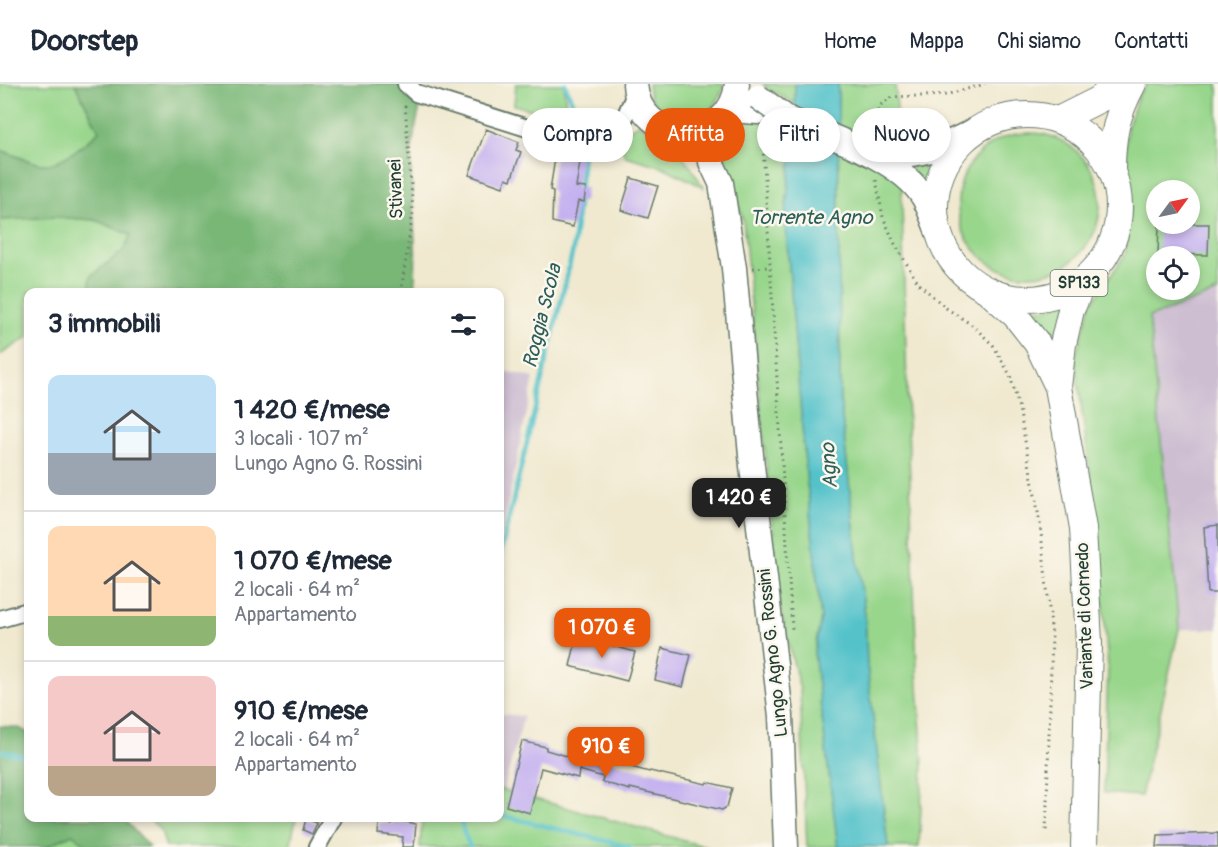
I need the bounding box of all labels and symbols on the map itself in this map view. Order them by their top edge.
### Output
street label: Stivanei [383,159,409,219]
north arrow [1146,180,1200,234]
water label: Torrente Agno [749,205,874,230]
water label: Roggia Scola [517,260,567,371]
road number: SP133 [1050,270,1108,296]
water label: Agno [815,441,843,490]
pin: 1 420 € [684,478,794,529]
street label: Variante di Cornedo [1071,542,1099,690]
street label: Lungo Agno G. Rossini [753,568,793,738]
pin: 1 070 € [547,608,657,659]
pin: 910 € [564,727,648,778]

